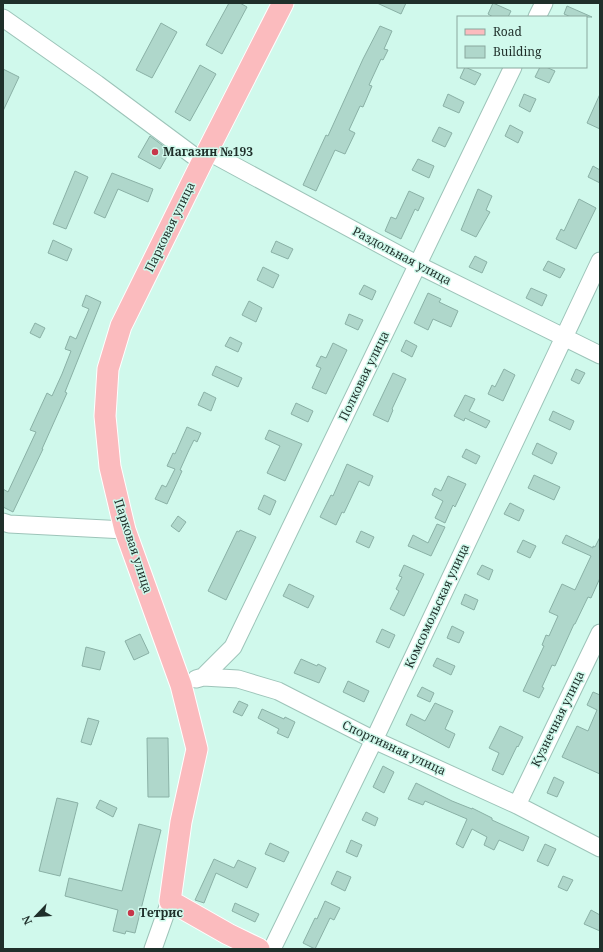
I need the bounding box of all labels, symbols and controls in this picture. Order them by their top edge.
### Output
legend [457,16,587,68]
text: Road [493,23,523,40]
text: Building [493,43,542,60]
place label: Магазин №193 [163,143,253,160]
marker: Магазин №193 [150,147,160,157]
street label: Парковая улица [140,179,199,275]
street label: Раздольная улица [350,222,455,289]
street label: Полковая улица [334,328,393,424]
street label: Парковая улица [110,496,157,595]
street label: Комсомольская улица [400,541,473,671]
street label: Кузнечная улица [527,668,588,770]
street label: Спортивная улица [339,716,449,779]
north arrow [16,896,56,936]
place label: Тетрис [139,904,183,921]
marker: Тетрис [126,908,136,918]
text: N [18,913,35,928]

